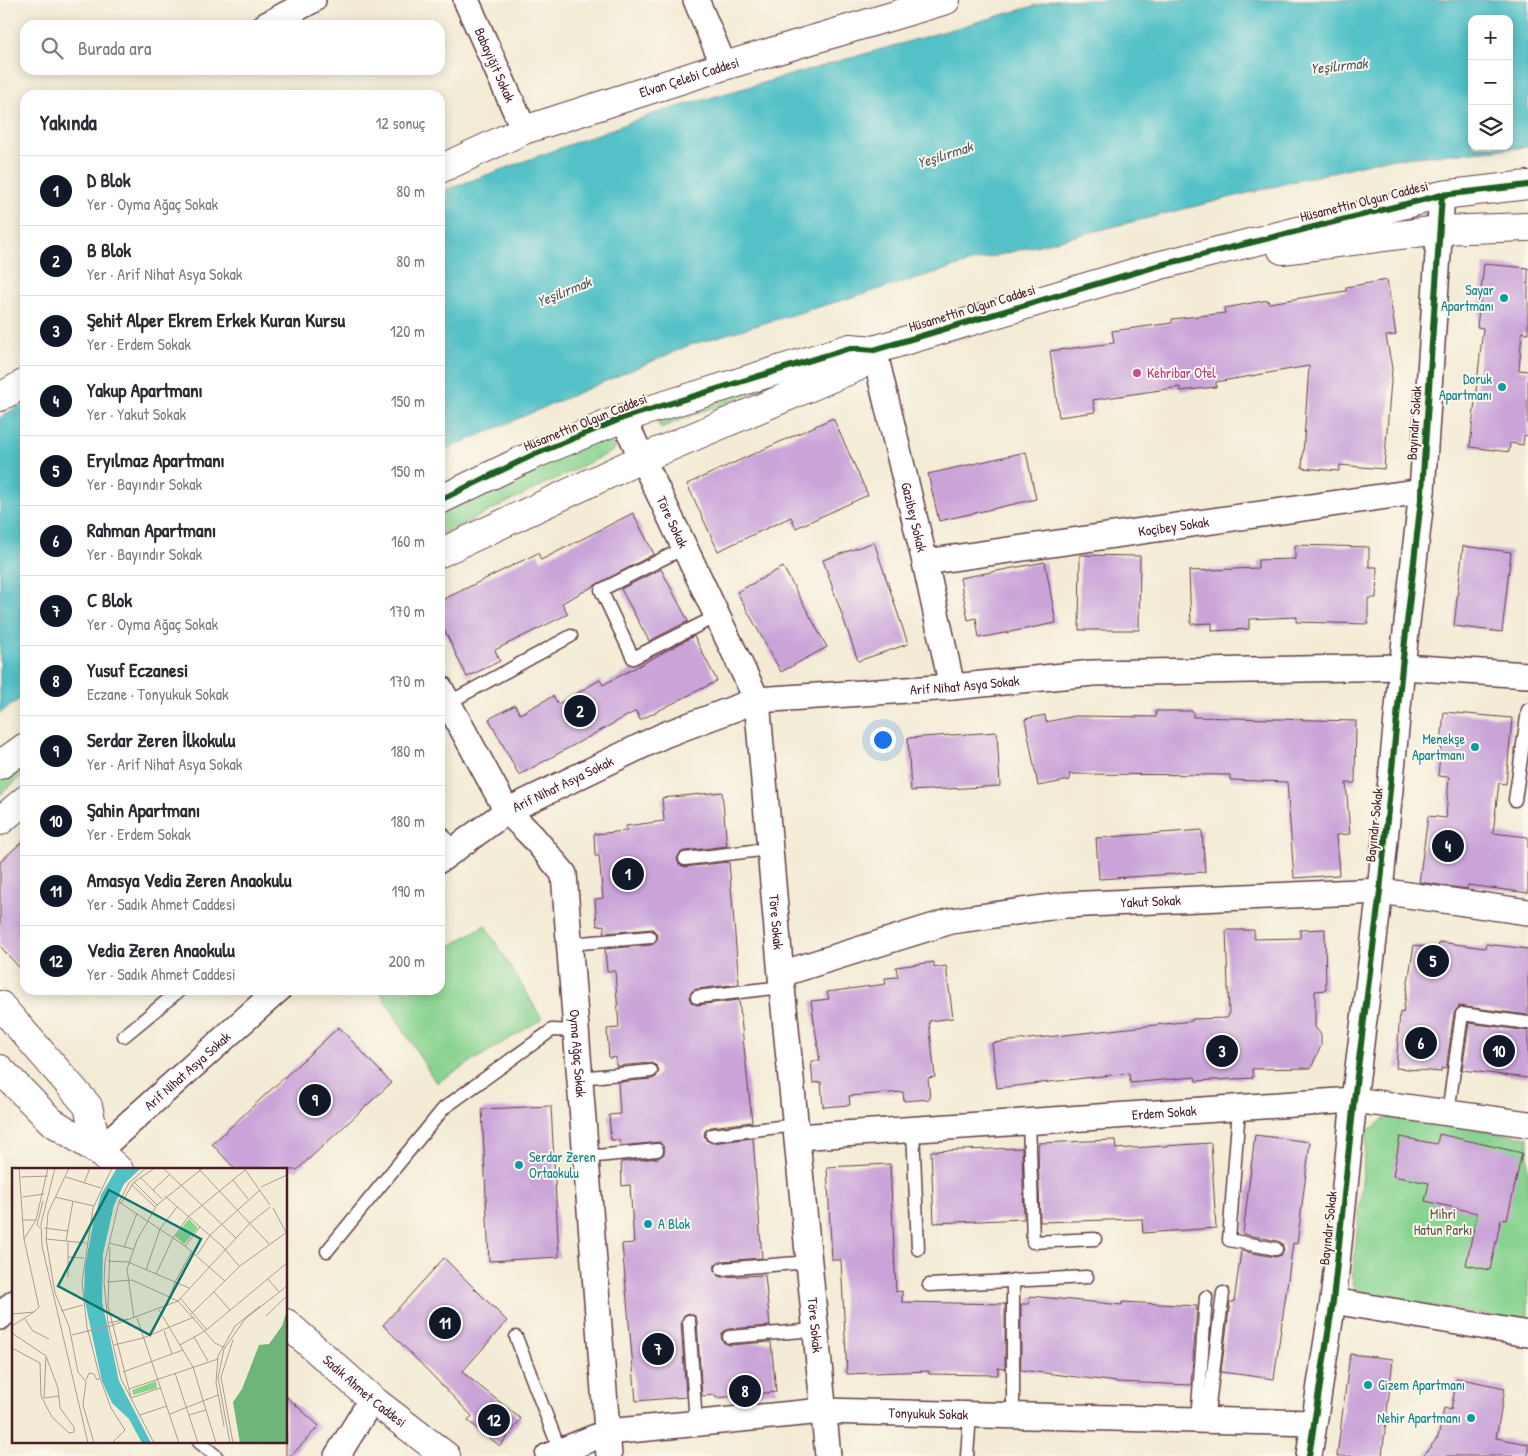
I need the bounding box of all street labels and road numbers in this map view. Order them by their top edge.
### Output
street label: Babayiğit Sokak [470,24,520,105]
street label: Elvan Çelebi Caddesi [637,52,741,102]
street label: Hüsamettin Olgun Caddesi [1298,175,1430,227]
street label: Hüsamettin Olgun Caddesi [906,279,1038,337]
street label: Bayındır Sokak [1401,385,1427,461]
street label: Hüsamettin Olgun Caddesi [520,388,650,456]
street label: Gazibey Sokak [897,480,932,554]
street label: Töre Sokak [652,492,693,551]
street label: Koçibey Sokak [1137,512,1210,540]
street label: Arif Nihat Asya Sokak [909,670,1020,699]
street label: Arif Nihat Asya Sokak [509,751,616,816]
street label: Bayındır Sokak [1360,787,1388,863]
street label: Yakut Sokak [1120,890,1181,912]
street label: Töre Sokak [765,893,789,951]
street label: Oyma Ağaç Sokak [565,1008,591,1098]
street label: Arif Nihat Asya Sokak [140,1027,235,1114]
street label: Erdem Sokak [1131,1100,1197,1124]
street label: Bayındır Sokak [1314,1190,1342,1266]
street label: Töre Sokak [803,1296,828,1354]
street label: Sadık Ahmet Caddesi [319,1350,411,1431]
street label: Tonyukuk Sokak [888,1403,969,1424]

